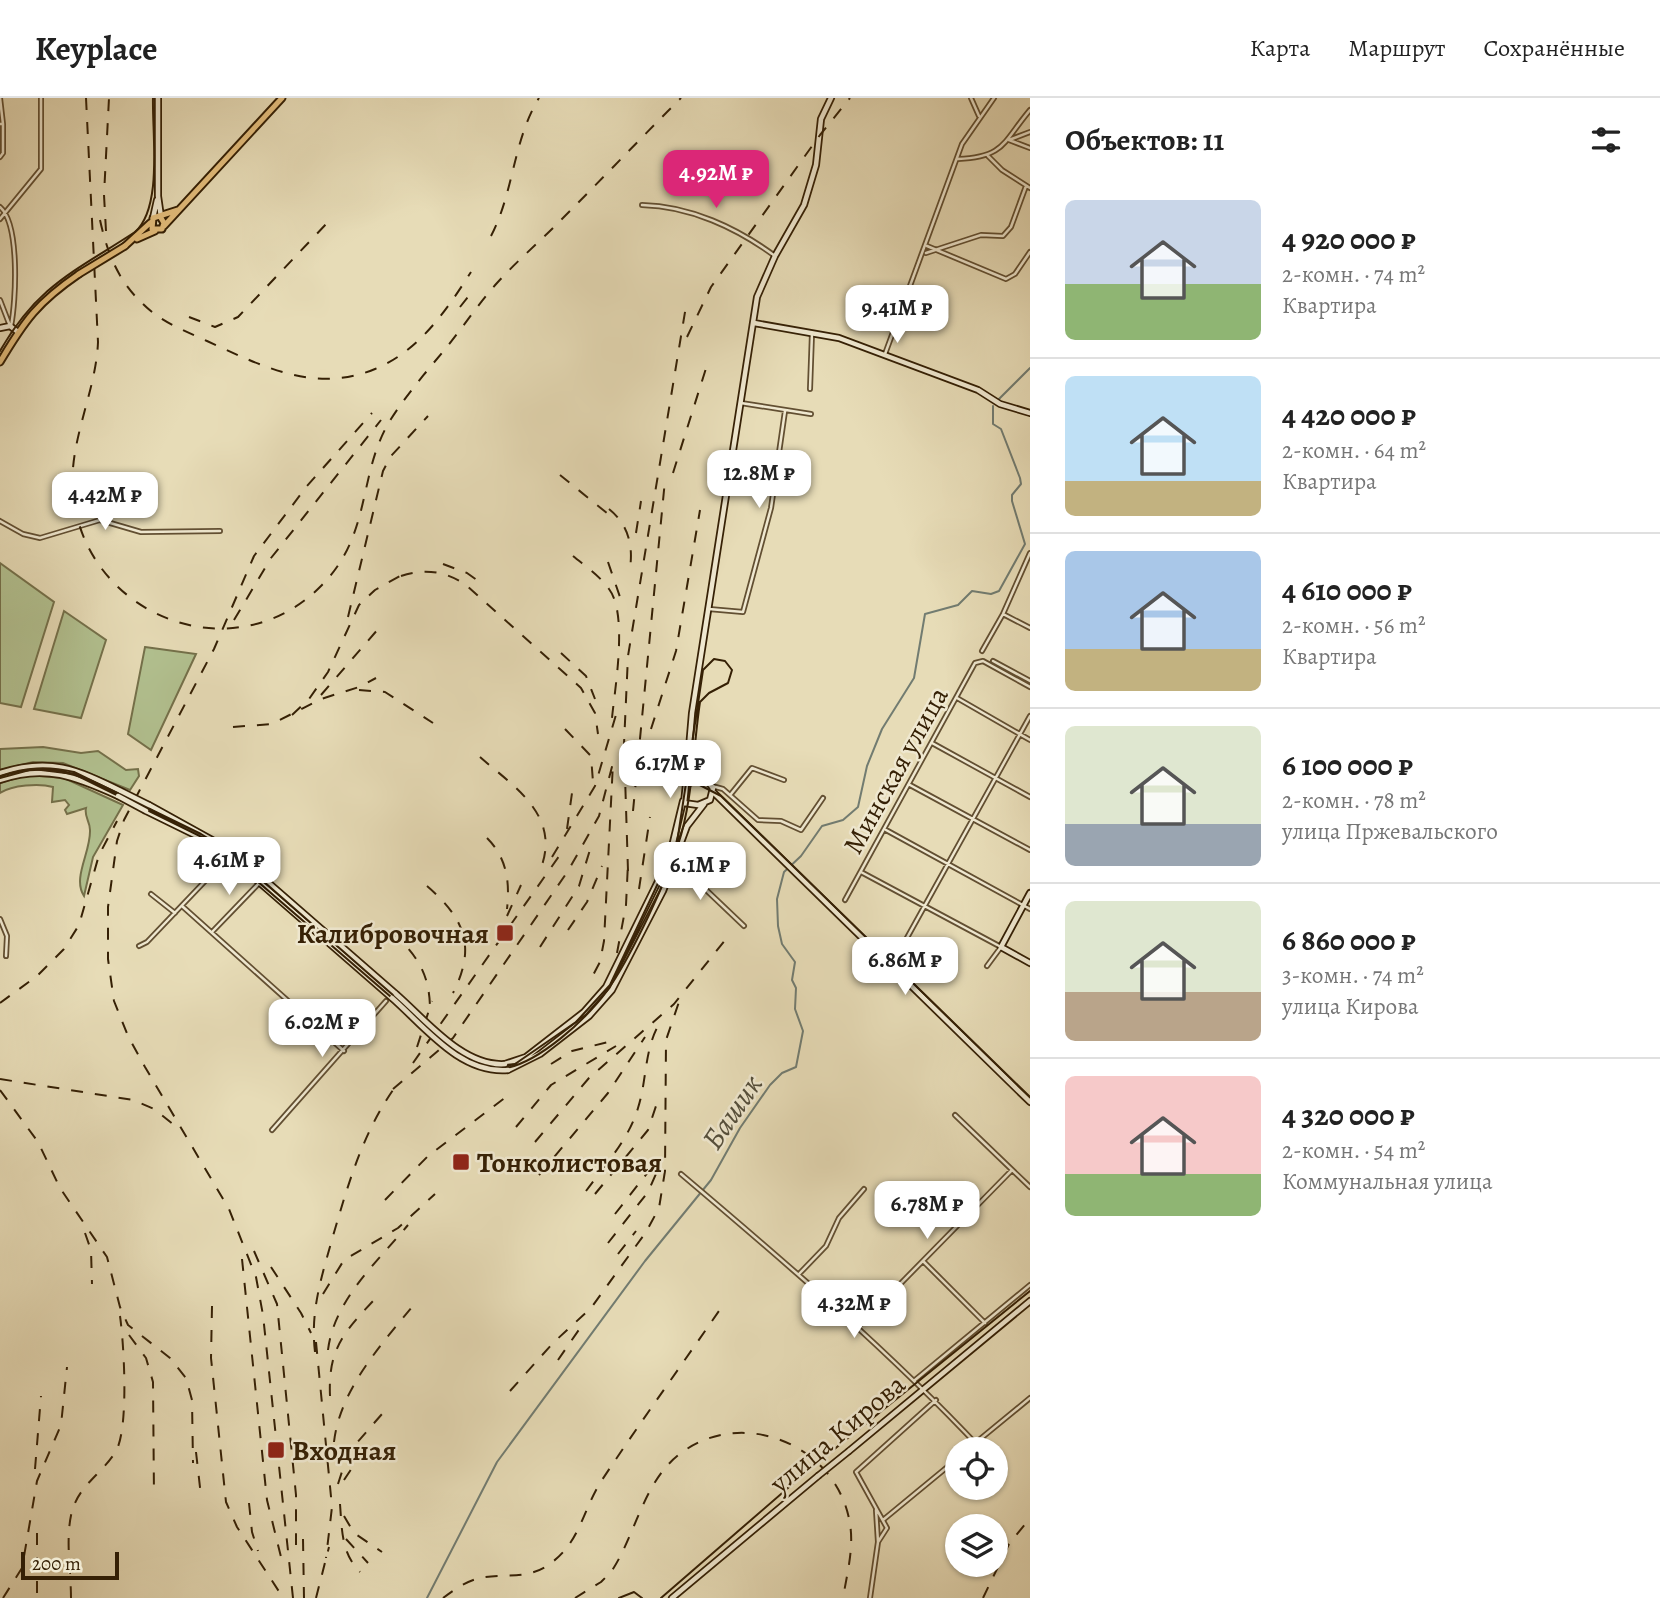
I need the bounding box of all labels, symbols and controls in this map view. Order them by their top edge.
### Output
text: Keyplace [35,26,157,71]
text: Карта [1250,32,1310,64]
text: Маршрут [1348,32,1446,64]
text: Сохранённые [1484,32,1625,64]
text: Объектов: 11 [1065,120,1224,160]
icon: filters [1587,121,1625,159]
pin: 4.92M ₽ [651,150,781,210]
text: 4.92M ₽ [679,157,753,188]
text: 4 920 000 ₽ [1282,219,1416,259]
icon: home [1121,228,1205,312]
text: 2-комн. · 74 m² [1282,259,1425,290]
pin: 9.41M ₽ [832,286,962,345]
text: Квартира [1282,290,1377,321]
text: 9.41M ₽ [861,292,933,323]
text: 4 420 000 ₽ [1282,395,1416,435]
icon: home [1121,404,1205,488]
text: 2-комн. · 64 m² [1282,435,1426,466]
pin: 12.8M ₽ [694,450,824,510]
text: 12.8M ₽ [723,457,795,488]
text: Квартира [1282,466,1377,497]
pin: 4.42M ₽ [40,472,170,532]
text: 4.42M ₽ [68,479,142,510]
text: 4 610 000 ₽ [1282,570,1412,610]
icon: home [1121,579,1205,663]
text: 2-комн. · 56 m² [1282,610,1426,641]
text: Квартира [1282,641,1377,672]
street label: Минская улица [834,680,958,861]
pin: 6.17M ₽ [605,740,735,800]
text: 6 100 000 ₽ [1282,745,1413,785]
text: 6.17M ₽ [635,747,705,778]
icon: home [1121,754,1205,838]
text: 2-комн. · 78 m² [1282,785,1426,816]
text: улица Пржевальского [1282,816,1498,847]
pin: 4.61M ₽ [164,838,294,897]
pin: 6.1M ₽ [643,842,757,902]
text: 4.61M ₽ [193,844,265,875]
text: 6.1M ₽ [670,849,730,880]
place label: Калибровочная [297,915,489,953]
text: 6 860 000 ₽ [1282,920,1416,960]
marker: Калибровочная [495,923,515,943]
icon: home [1121,929,1205,1013]
pin: 6.86M ₽ [840,937,970,997]
text: 6.86M ₽ [868,944,942,975]
text: 3-комн. · 74 m² [1282,960,1424,991]
text: улица Кирова [1282,991,1419,1022]
pin: 6.02M ₽ [257,1000,387,1059]
text: 6.02M ₽ [285,1006,359,1037]
water label: Башик [692,1067,772,1157]
text: 4 320 000 ₽ [1282,1095,1415,1135]
icon: home [1121,1104,1205,1188]
text: 2-комн. · 54 m² [1282,1135,1425,1166]
place label: Тонколистовая [477,1144,662,1182]
marker: Тонколистовая [451,1152,471,1172]
text: Коммунальная улица [1282,1166,1493,1197]
pin: 6.78M ₽ [862,1182,992,1241]
text: 6.78M ₽ [891,1188,963,1219]
pin: 4.32M ₽ [789,1280,919,1340]
text: 4.32M ₽ [817,1287,891,1318]
street label: улица Кирова [761,1366,914,1502]
place label: Входная [292,1432,396,1470]
map controls [945,1437,1008,1577]
button: locate [945,1437,1008,1500]
marker: Входная [266,1440,286,1460]
button: layers [945,1514,1008,1577]
scale bar [21,1549,119,1581]
text: 200 m [32,1551,81,1577]

